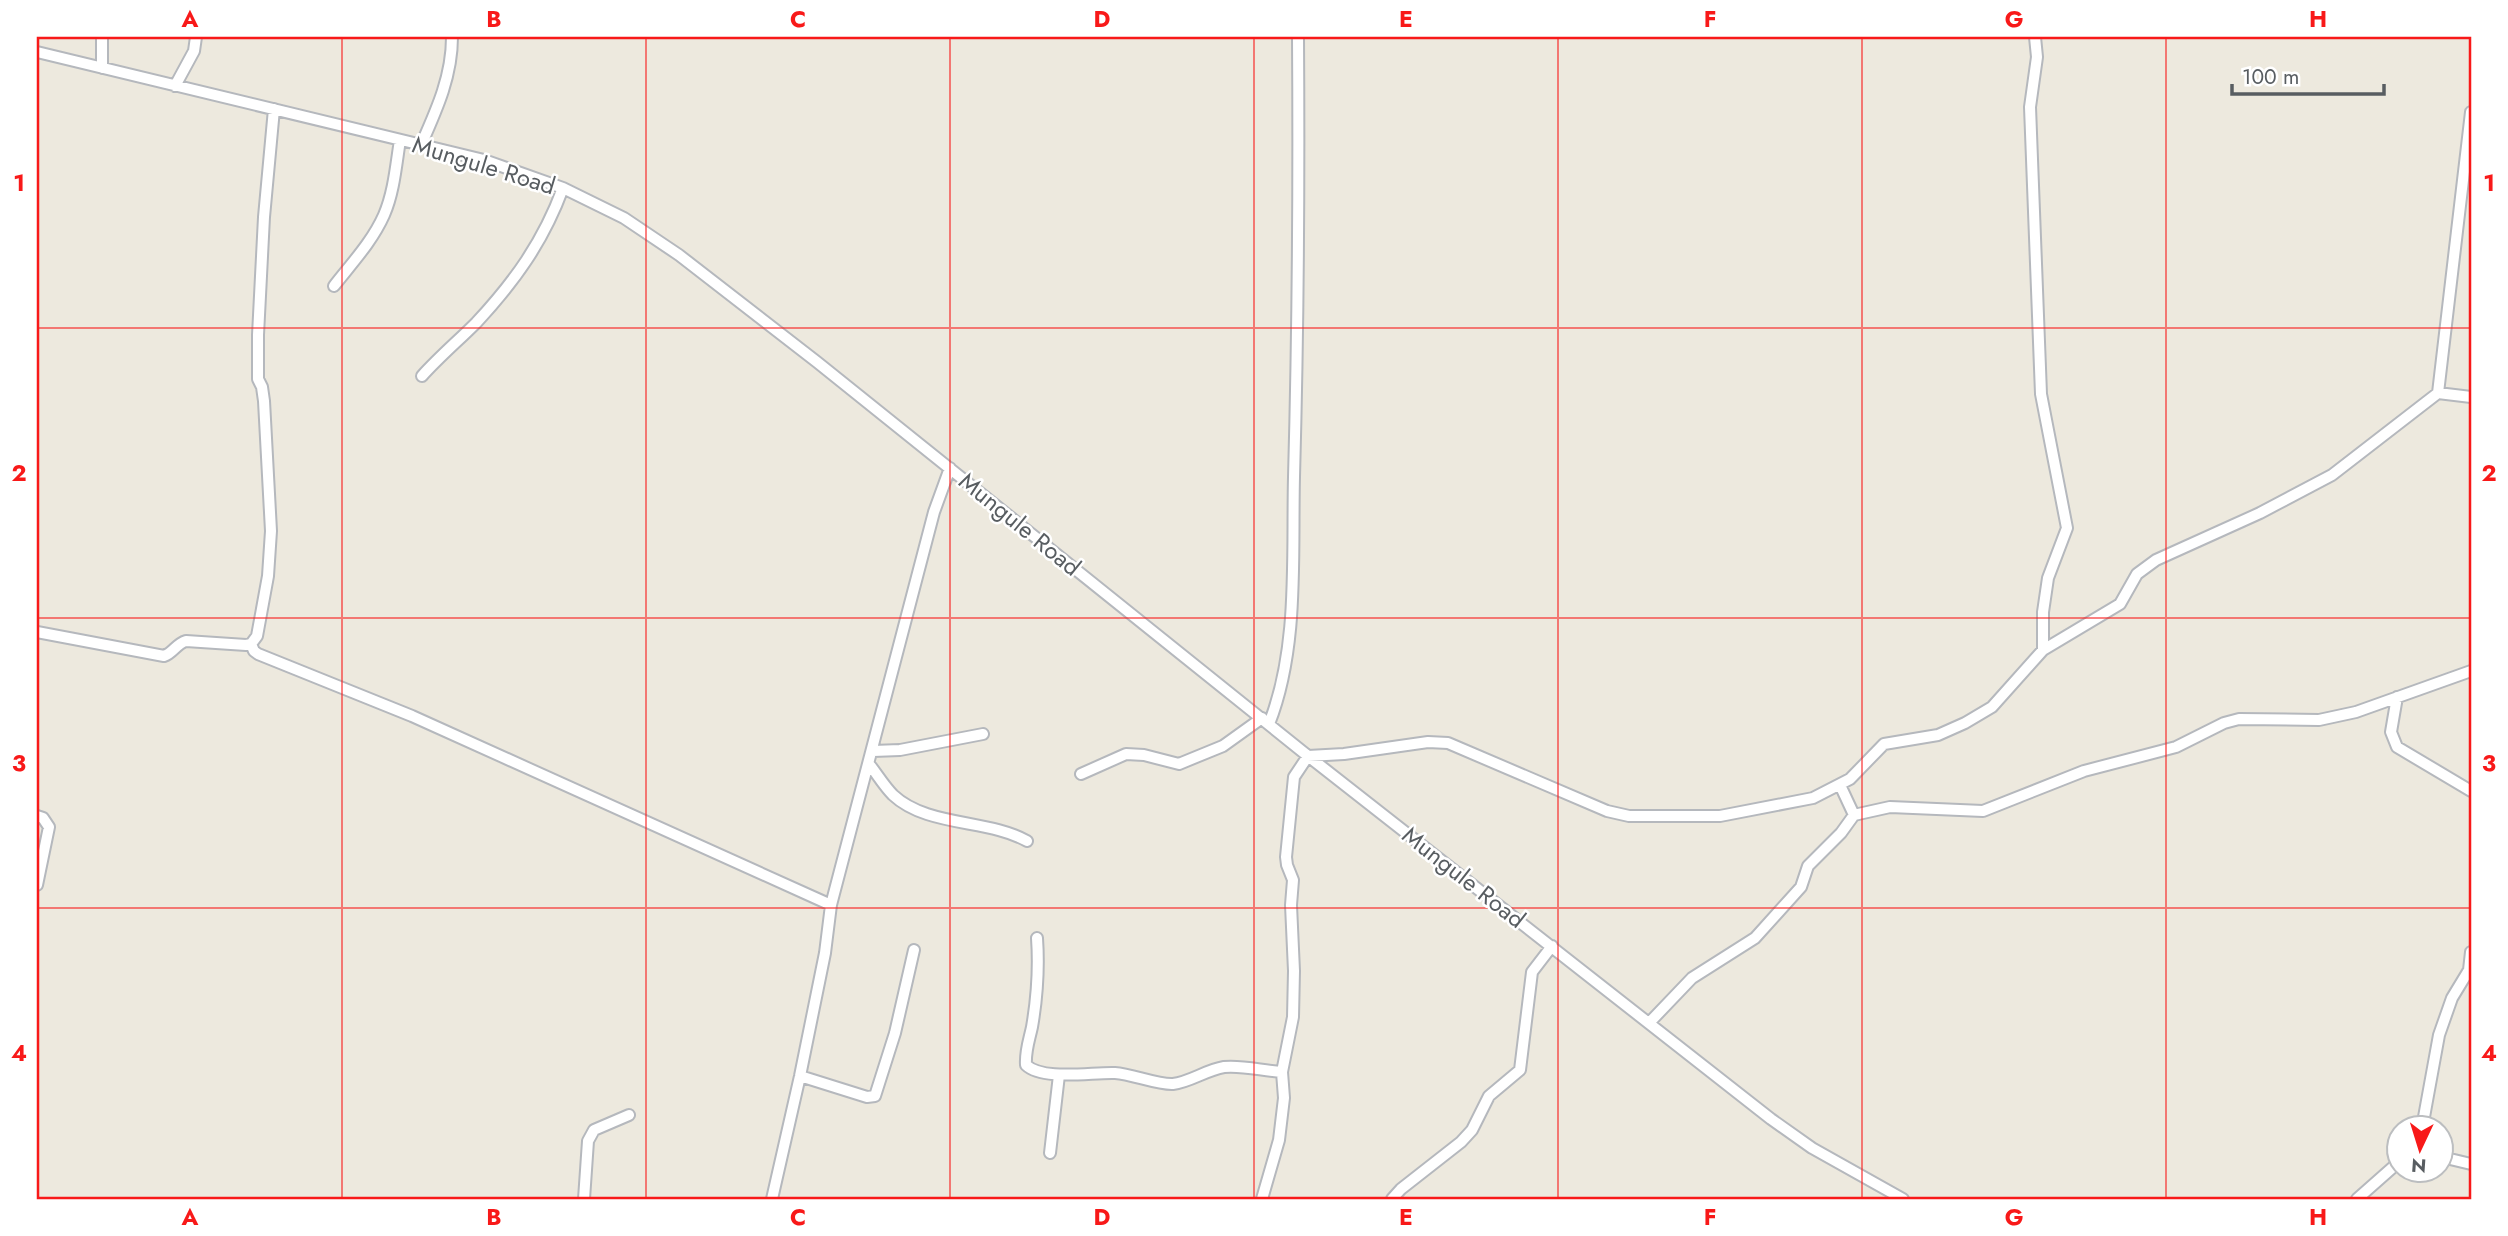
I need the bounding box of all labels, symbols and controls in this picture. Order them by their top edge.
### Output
text: A [181,2,199,36]
text: B [486,2,502,36]
text: C [790,2,806,36]
text: D [1094,2,1111,36]
text: E [1399,2,1413,36]
text: F [1704,2,1716,36]
text: G [2005,2,2023,36]
text: H [2309,2,2327,36]
scale bar [2232,52,2384,96]
text: 100 m [2242,62,2299,92]
street label: Mungule Road [408,127,560,203]
text: 1 [13,166,25,200]
text: 1 [2483,166,2495,200]
text: 2 [11,456,27,490]
text: 2 [2481,456,2497,490]
street label: Mungule Road [952,464,1088,584]
text: 3 [12,746,26,780]
text: 3 [2482,746,2496,780]
street label: Mungule Road [1395,818,1533,936]
text: 4 [11,1036,27,1070]
text: 4 [2481,1036,2497,1070]
north arrow [2386,1114,2456,1184]
text: N [2410,1151,2427,1179]
text: A [181,1200,199,1234]
text: B [486,1200,502,1234]
text: C [790,1200,806,1234]
text: D [1094,1200,1111,1234]
text: E [1399,1200,1413,1234]
text: F [1704,1200,1716,1234]
text: G [2005,1200,2023,1234]
text: H [2309,1200,2327,1234]

